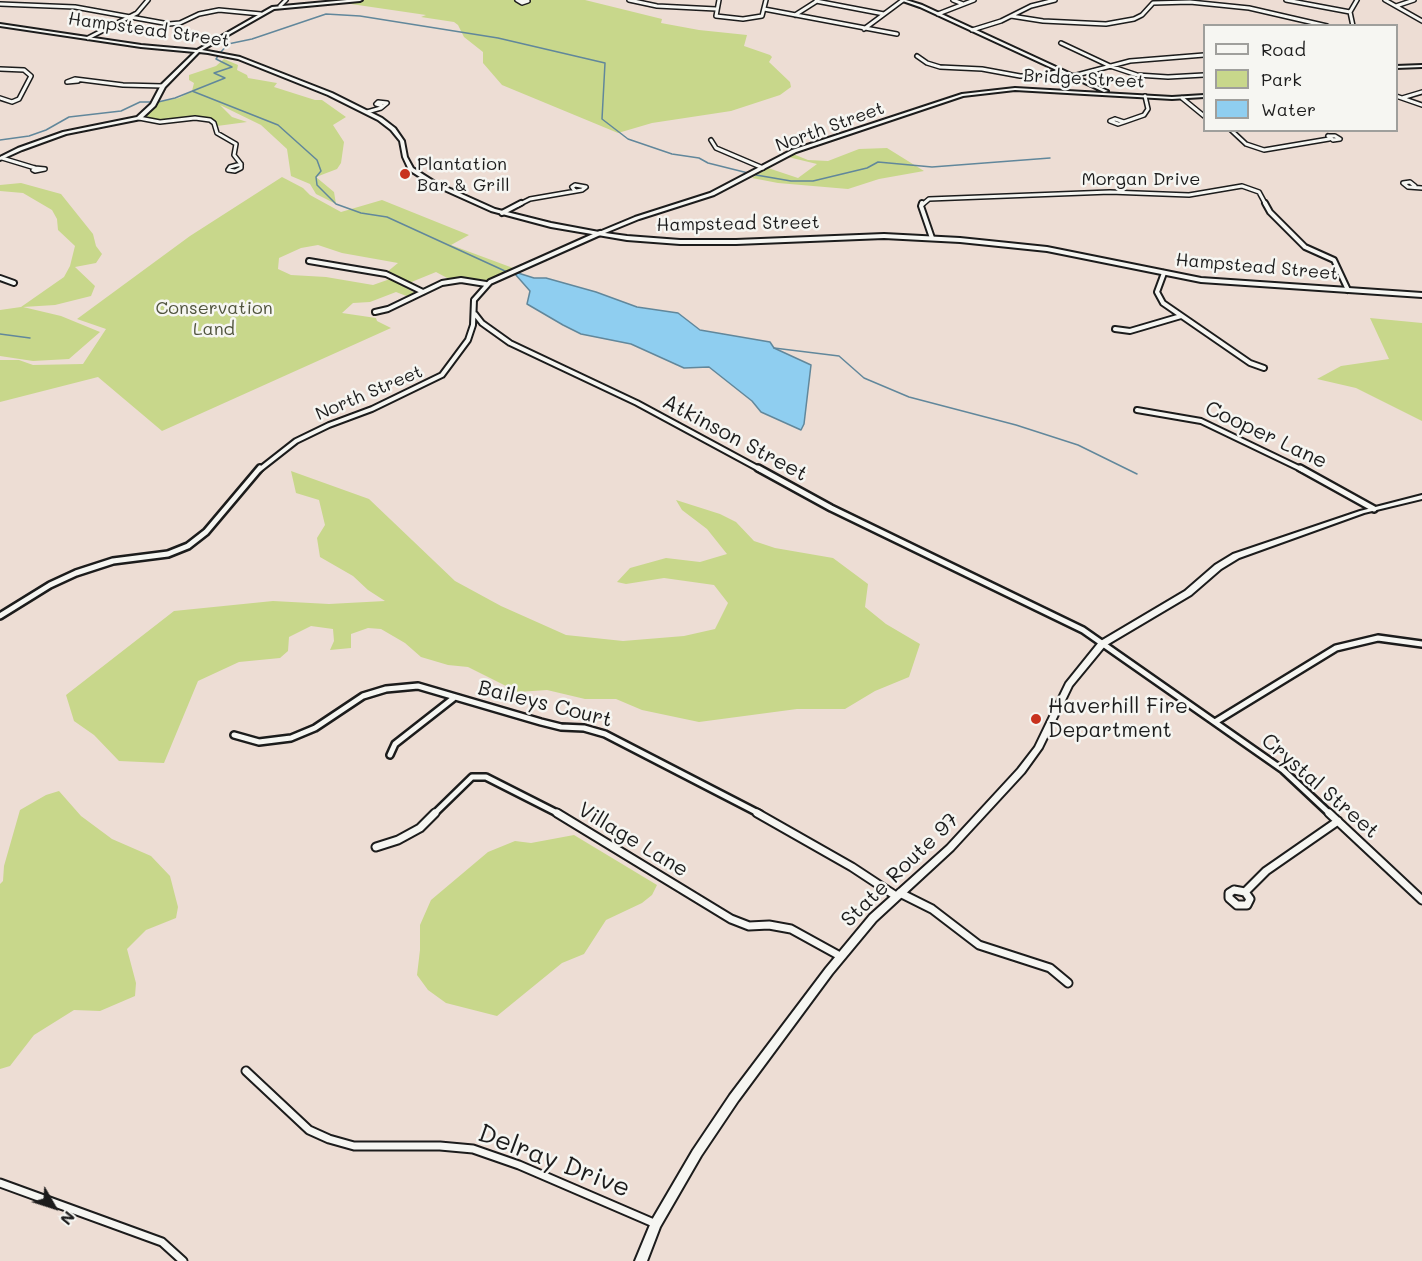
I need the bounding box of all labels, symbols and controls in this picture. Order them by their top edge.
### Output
street label: Hampstead Street [67,8,231,52]
legend [1203,24,1398,132]
text: Road [1261,37,1306,61]
street label: Bridge Street [1023,65,1145,93]
text: Park [1261,67,1302,91]
street label: North Street [773,97,887,157]
text: Water [1261,97,1316,121]
place label: Plantation Bar & Grill [417,153,510,195]
marker: Plantation Bar & Grill [398,167,412,181]
street label: Morgan Drive [1081,168,1201,190]
street label: Hampstead Street [656,212,820,236]
street label: Hampstead Street [1175,249,1339,285]
park label: Conservation Land [155,297,273,340]
street label: North Street [312,361,426,425]
street label: Atkinson Street [658,389,812,487]
street label: Cooper Lane [1201,396,1331,474]
street label: Baileys Court [475,675,615,733]
place label: Haverhill Fire Department [1048,694,1188,744]
marker: Haverhill Fire Department [1029,712,1043,726]
street label: Crystal Street [1256,728,1384,844]
street label: Village Lane [573,797,693,883]
street label: State Route 97 [836,808,964,932]
street label: Delray Drive [474,1118,634,1204]
north arrow [24,1177,84,1237]
text: N [56,1207,80,1230]

